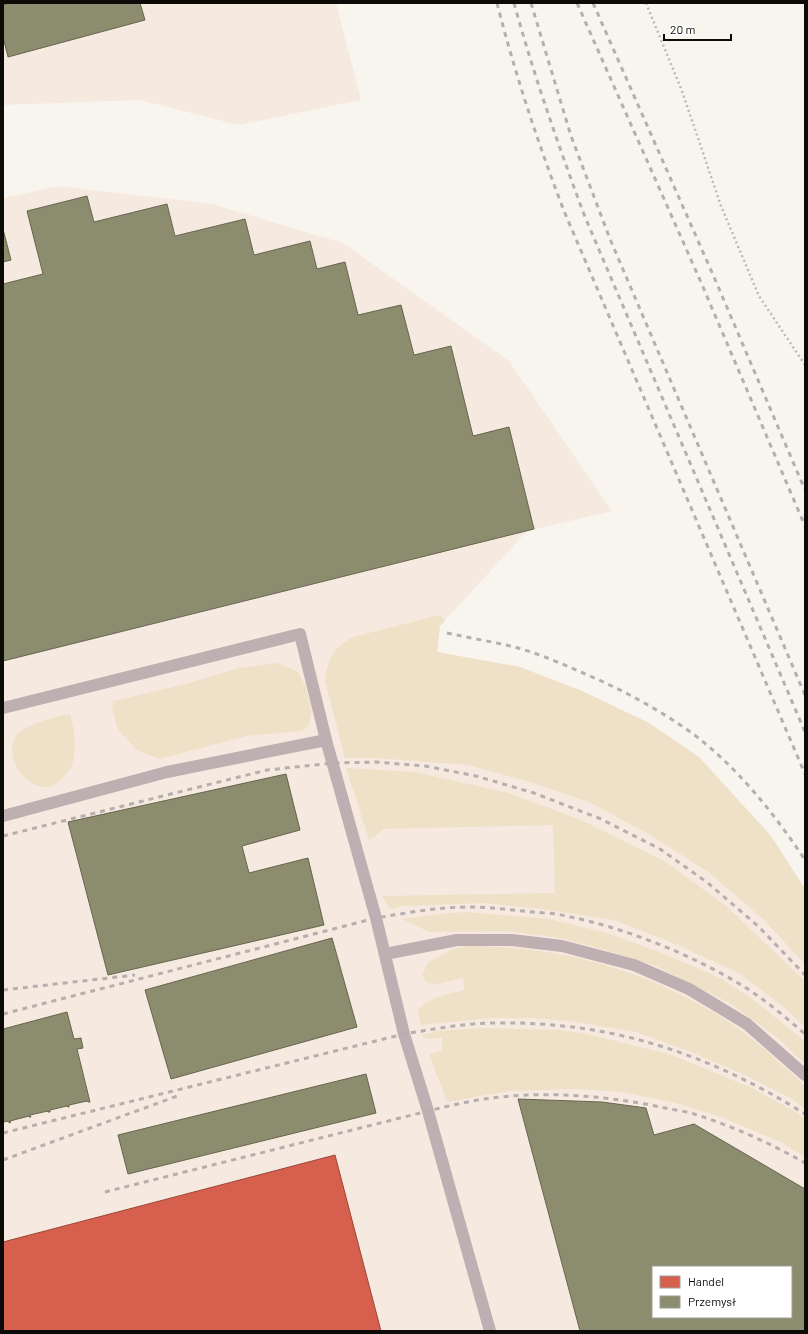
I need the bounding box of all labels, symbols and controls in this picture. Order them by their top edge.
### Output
scale bar [664,16,731,42]
text: 20 m [670,22,696,36]
legend [652,1266,792,1318]
text: Handel [688,1274,724,1288]
text: Przemysł [688,1294,736,1308]

